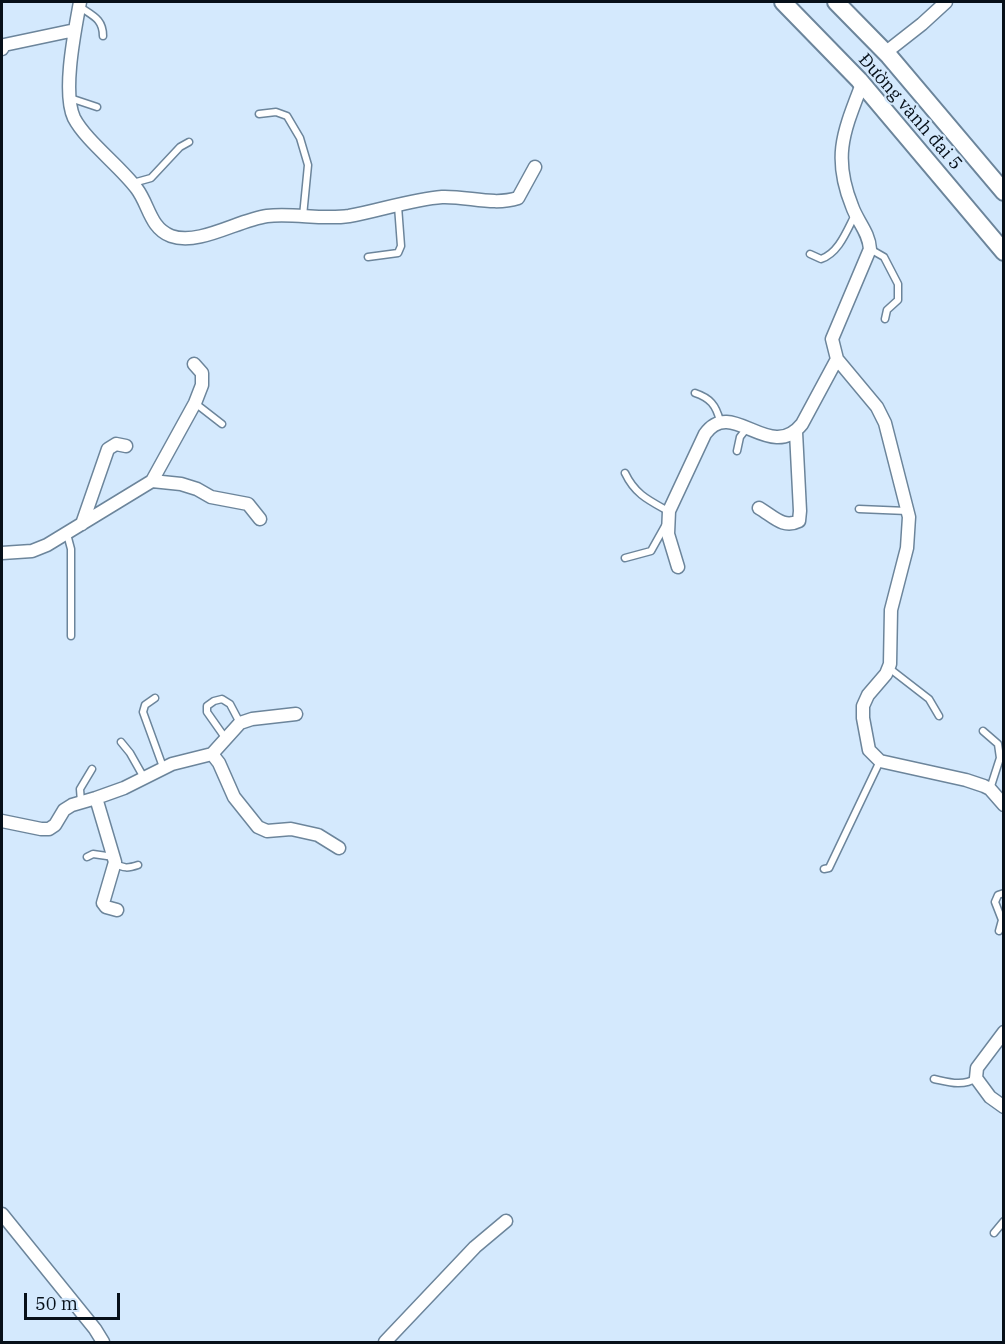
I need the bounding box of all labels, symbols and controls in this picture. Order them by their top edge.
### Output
street label: Đường vành đai 5 [854,49,966,175]
scale bar [27,1281,123,1319]
text: 50 m [35,1292,78,1315]

